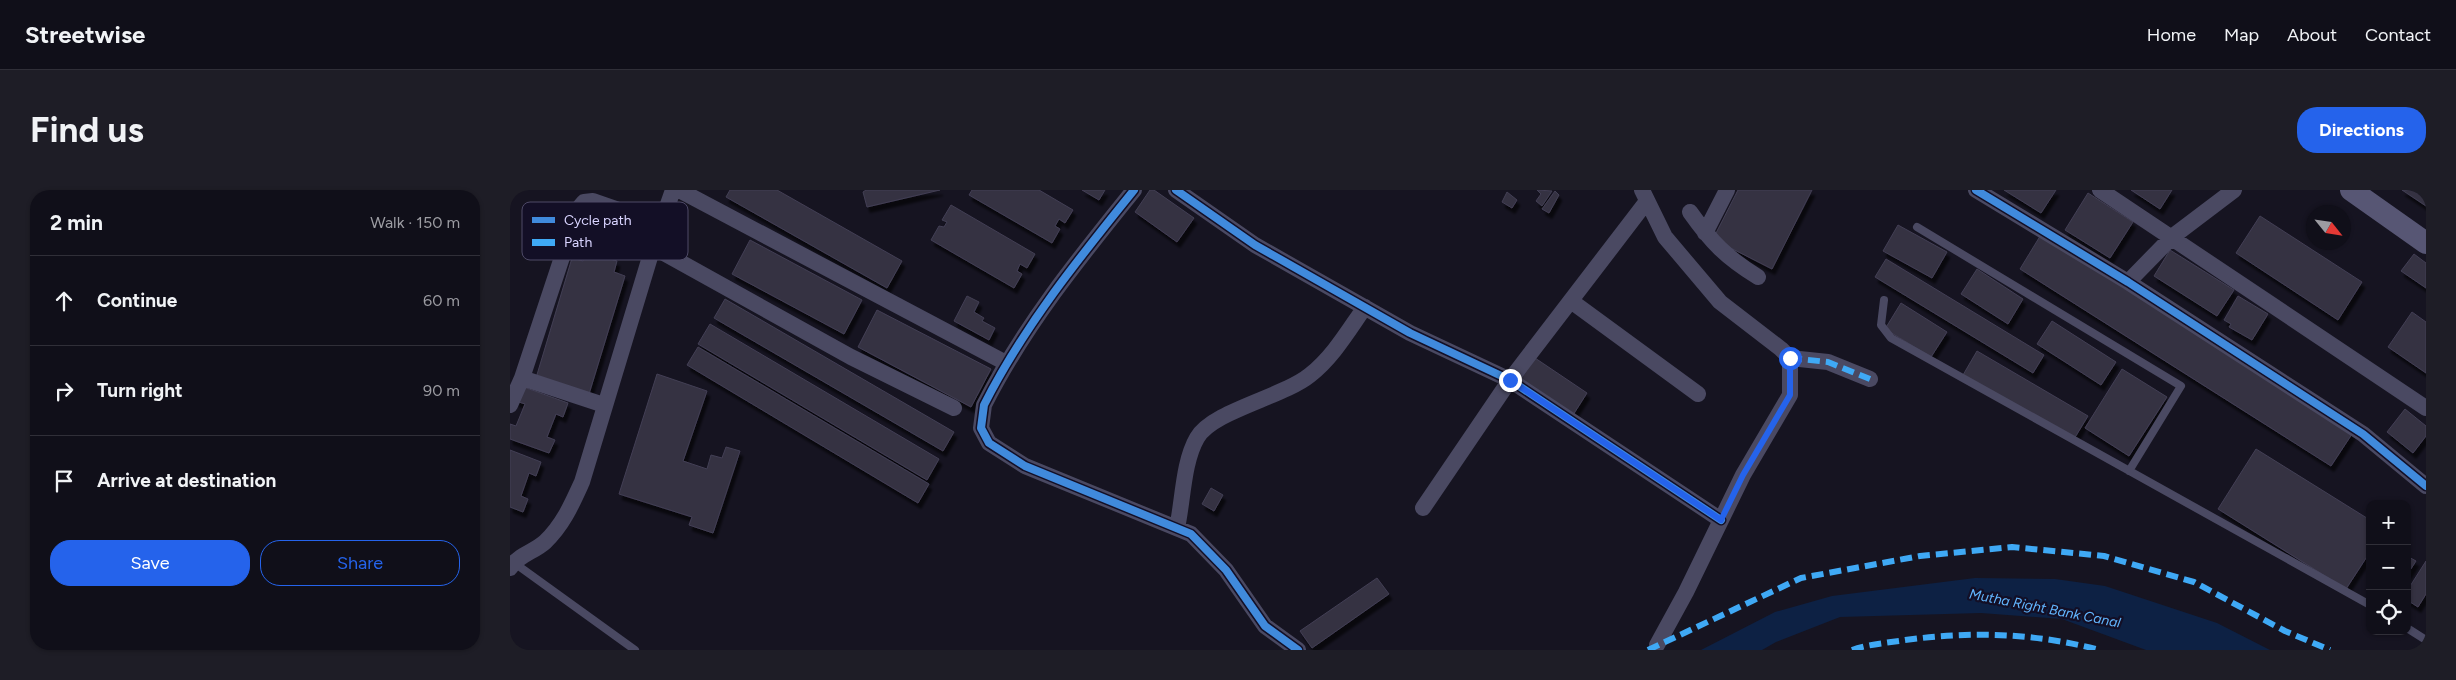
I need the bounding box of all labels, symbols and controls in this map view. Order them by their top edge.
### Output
text: Streetwise [25,20,145,49]
text: Home [2147,24,2196,46]
text: Map [2224,24,2259,46]
text: About [2287,24,2337,46]
text: Contact [2365,24,2431,46]
button: Directions [2297,107,2426,153]
text: Find us [30,109,144,151]
legend [522,202,688,260]
north arrow [2306,205,2351,250]
text: 2 min [50,210,103,235]
text: Cycle path [564,212,632,229]
text: Walk · 150 m [370,213,460,232]
text: Path [564,234,592,251]
icon: ahead [50,287,78,315]
text: Continue [97,289,177,312]
text: 60 m [423,291,460,310]
route start [1779,347,1802,370]
route end [1499,369,1522,392]
icon: right [50,377,78,405]
text: Turn right [97,379,183,402]
text: 90 m [423,381,460,400]
icon: arrive [50,467,78,495]
text: Arrive at destination [97,469,276,492]
map controls [2366,500,2411,635]
button: + [2366,500,2411,545]
button: Save [50,540,250,586]
button: Share [260,540,460,586]
button: − [2366,545,2411,590]
water label: Mutha Right Bank Canal [1968,585,2123,632]
button: locate [2366,590,2411,635]

